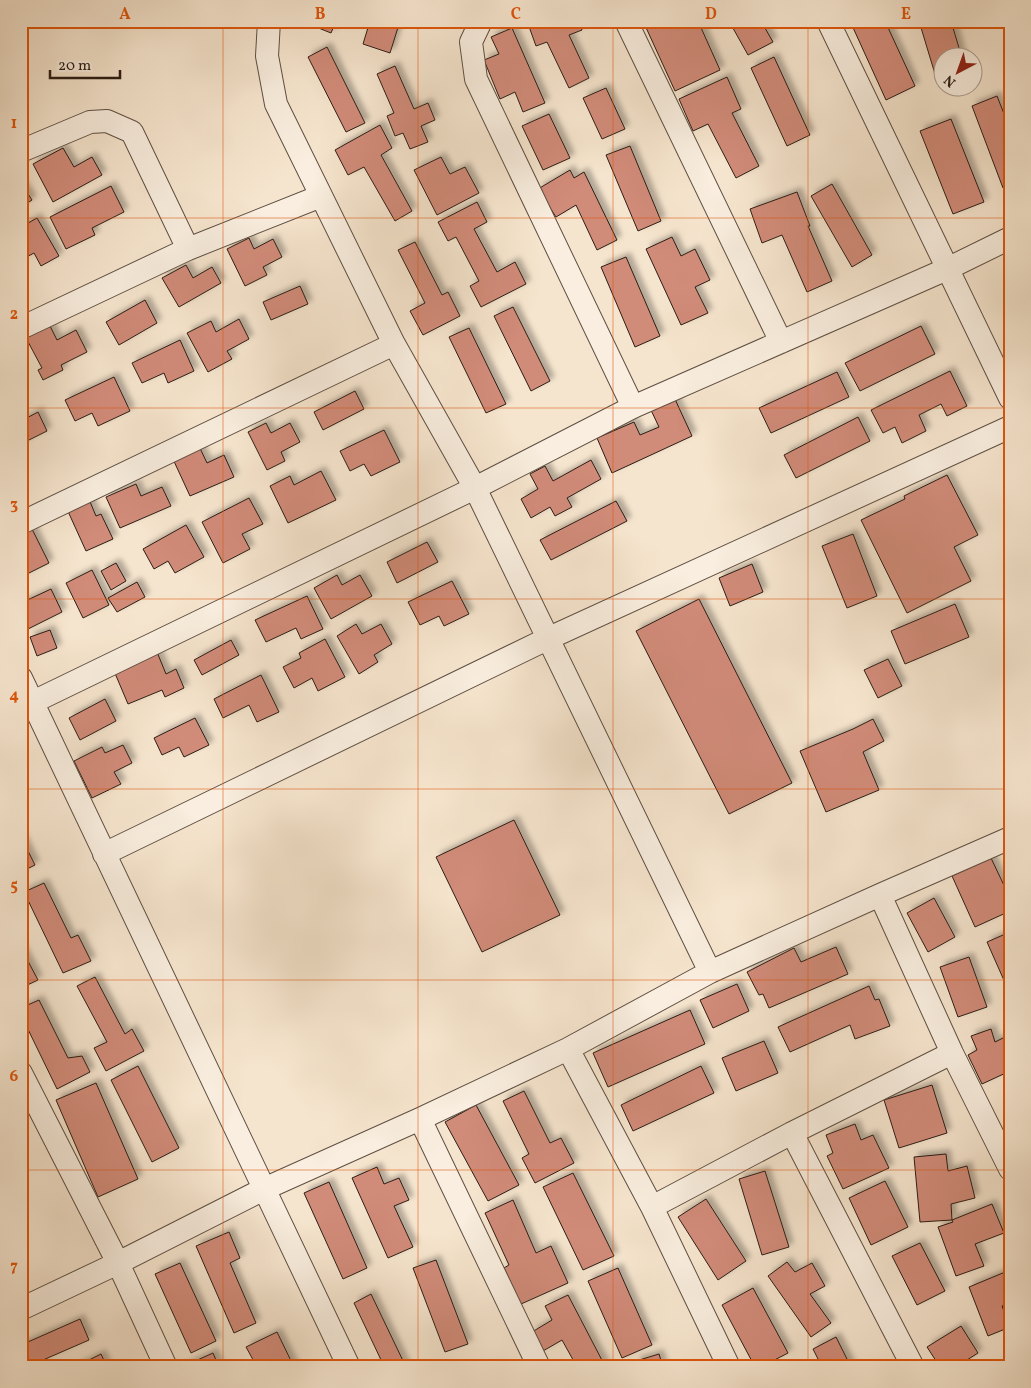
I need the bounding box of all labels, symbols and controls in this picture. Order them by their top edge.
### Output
text: A [119,4,131,26]
text: B [315,4,326,26]
text: C [511,4,521,26]
text: D [705,4,717,26]
text: E [901,4,911,26]
scale bar [50,48,120,80]
north arrow [934,48,984,98]
text: 20 m [58,56,91,77]
text: N [940,70,961,91]
text: 1 [11,113,17,135]
text: 2 [10,304,18,326]
text: 3 [10,494,18,516]
text: 4 [9,685,19,707]
text: 5 [10,875,18,897]
text: 6 [10,1066,19,1088]
text: 7 [10,1256,18,1278]

